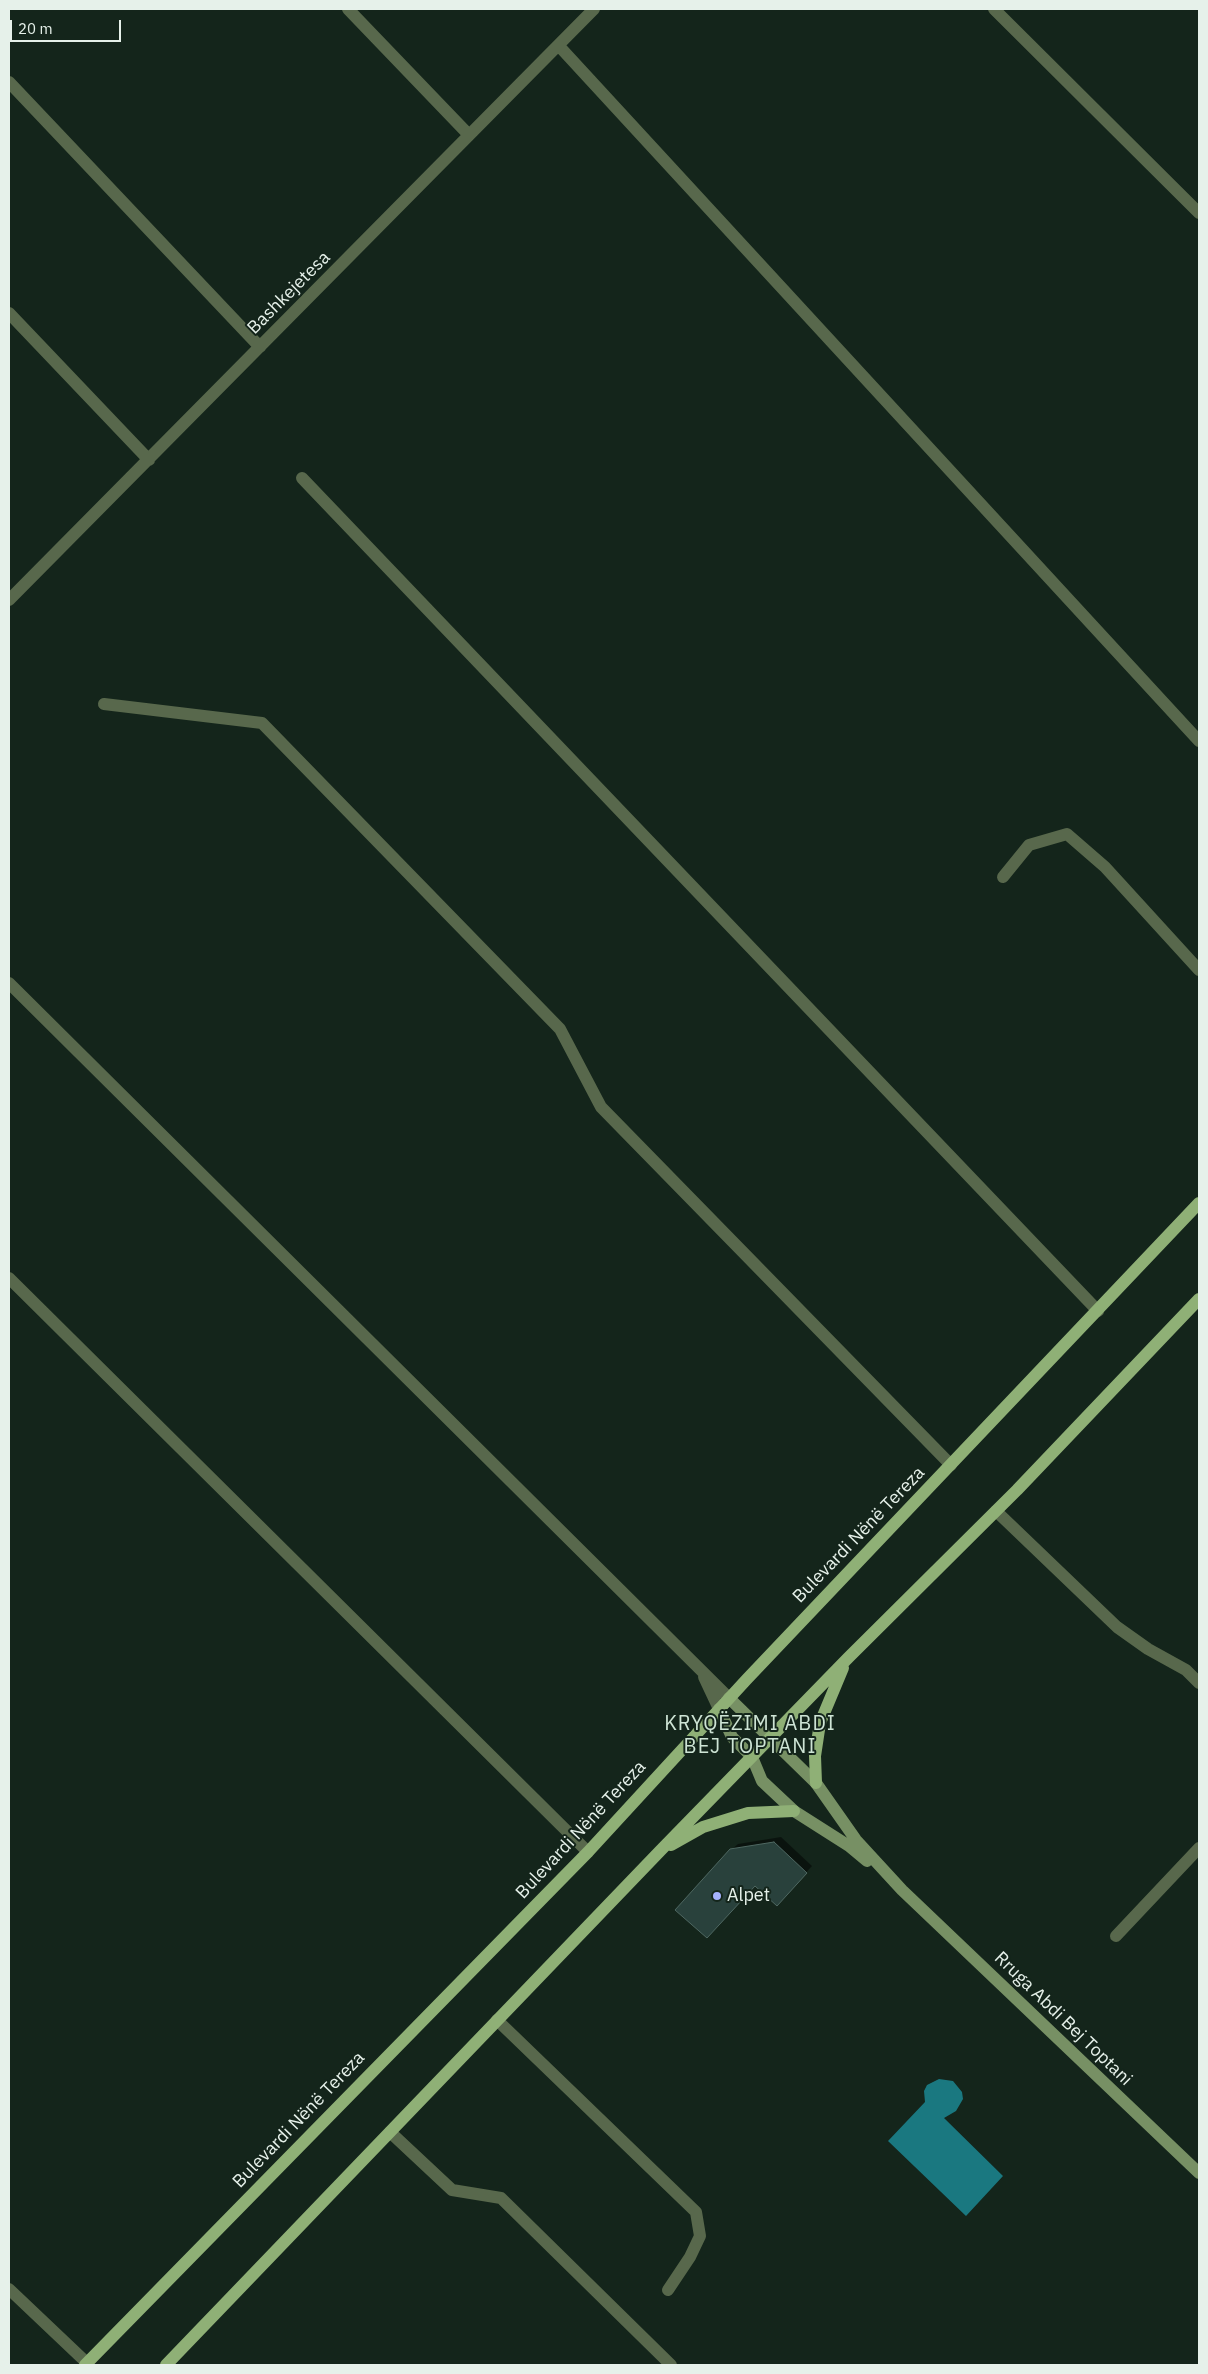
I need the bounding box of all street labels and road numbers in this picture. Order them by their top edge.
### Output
street label: Bashkejetesa [243,247,335,339]
street label: Bulevardi Nënë Tereza [788,1462,930,1608]
street label: Bulevardi Nënë Tereza [511,1757,651,1903]
street label: Rruga Abdi Bej Toptani [990,1948,1136,2090]
street label: Bulevardi Nënë Tereza [228,2047,370,2193]

